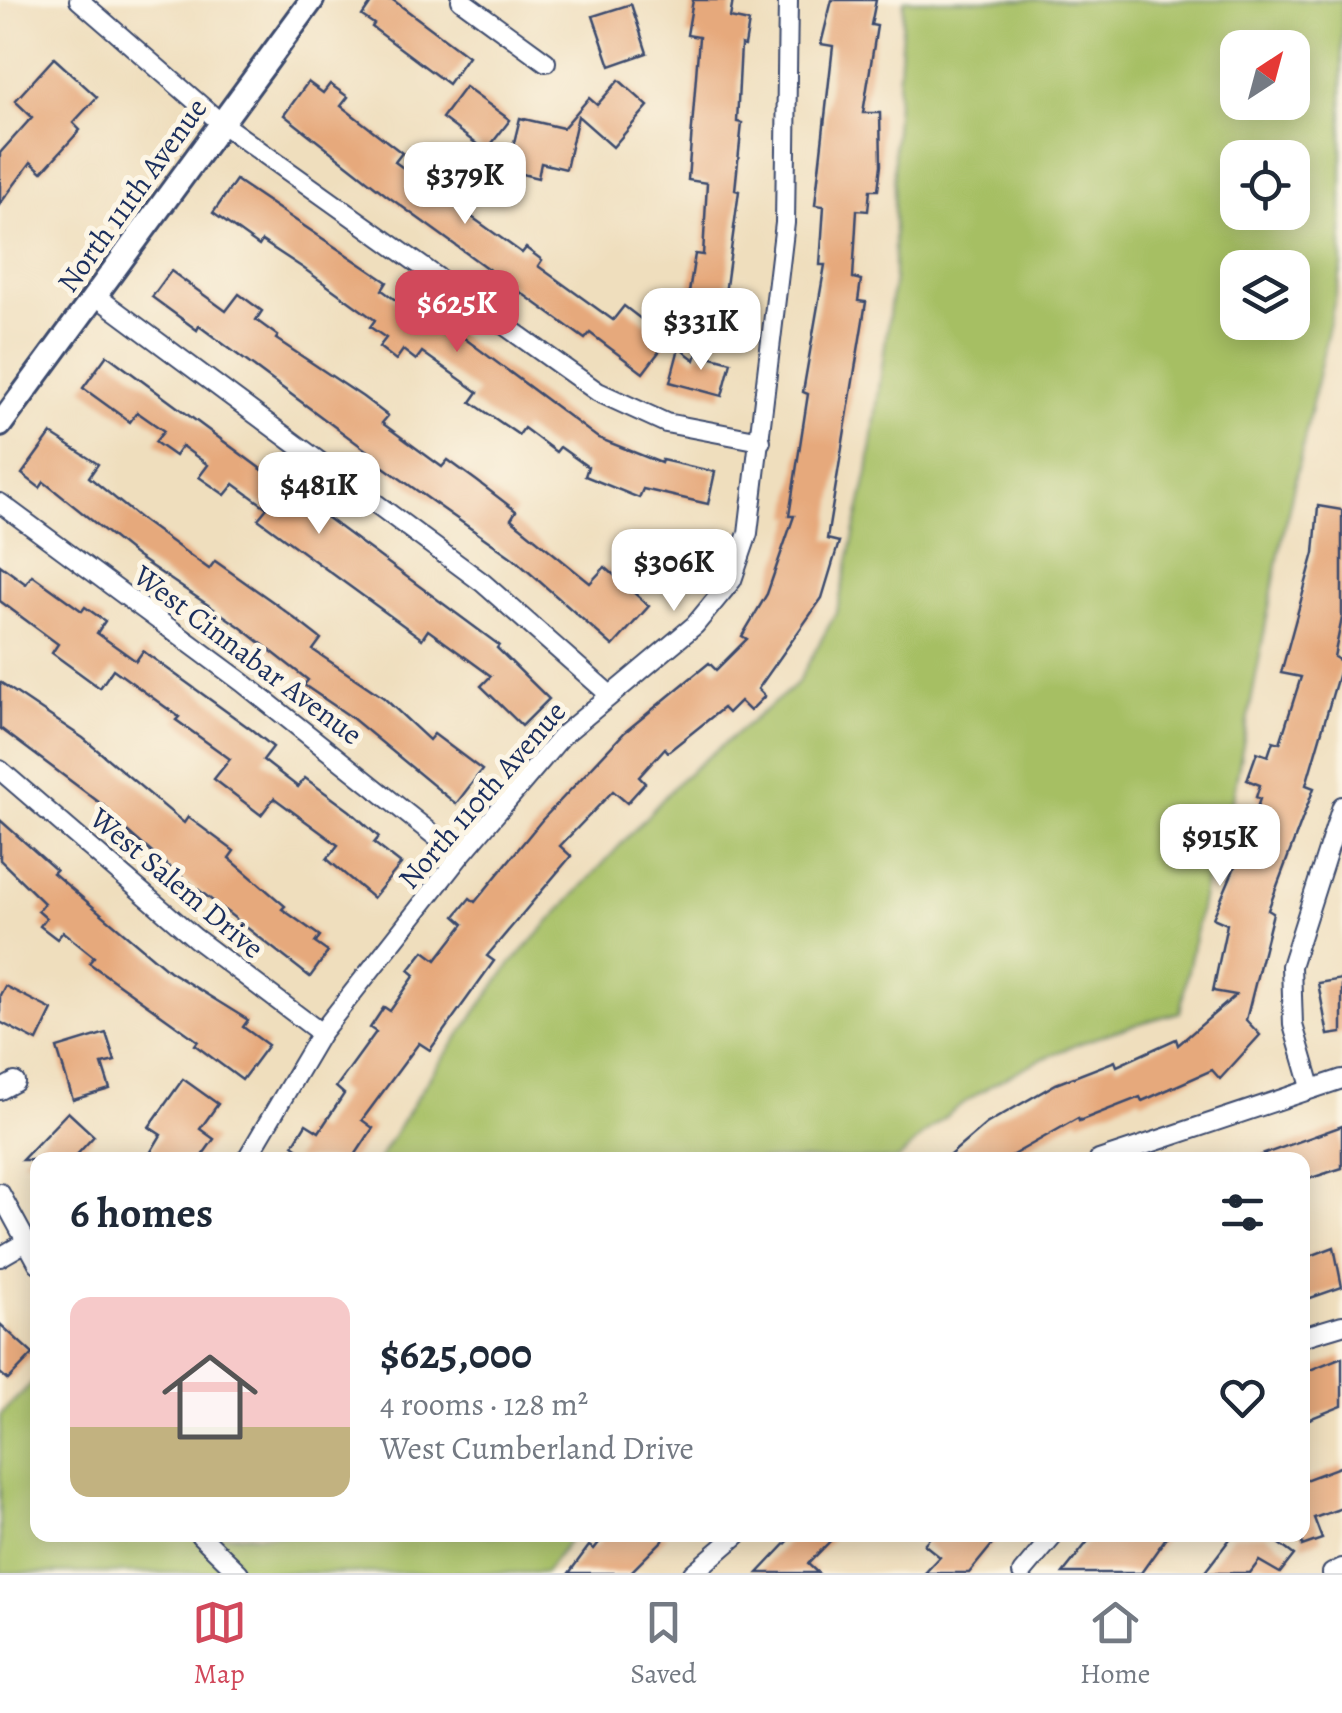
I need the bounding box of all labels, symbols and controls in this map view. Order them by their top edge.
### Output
north arrow [1220,30,1310,120]
map controls [1220,30,1310,340]
street label: North 111th Avenue [48,90,216,300]
button: locate [1220,140,1310,230]
pin: $379K [395,142,535,227]
text: $379K [426,152,504,196]
button: layers [1220,250,1310,340]
pin: $625K [387,270,527,355]
text: $625K [417,280,497,324]
pin: $331K [631,288,771,373]
text: $331K [664,298,738,342]
pin: $481K [249,452,389,537]
text: $481K [280,462,358,506]
pin: $306K [604,529,744,614]
text: $306K [634,539,714,583]
street label: West Cinnabar Avenue [125,555,370,754]
street label: North 110th Avenue [389,692,575,898]
street label: West Salem Drive [81,798,272,968]
pin: $915K [1150,804,1290,889]
text: $915K [1182,814,1258,858]
text: 6 homes [70,1184,213,1241]
icon: filters [1215,1185,1270,1240]
text: $625,000 [380,1325,532,1382]
icon: home [150,1337,270,1457]
icon: heart [1215,1370,1270,1425]
text: 4 rooms · 128 m² [380,1382,588,1426]
text: West Cumberland Drive [380,1426,694,1470]
tab: Map [192,1595,247,1693]
tab: Saved [630,1595,697,1693]
tab: Home [1080,1595,1150,1693]

